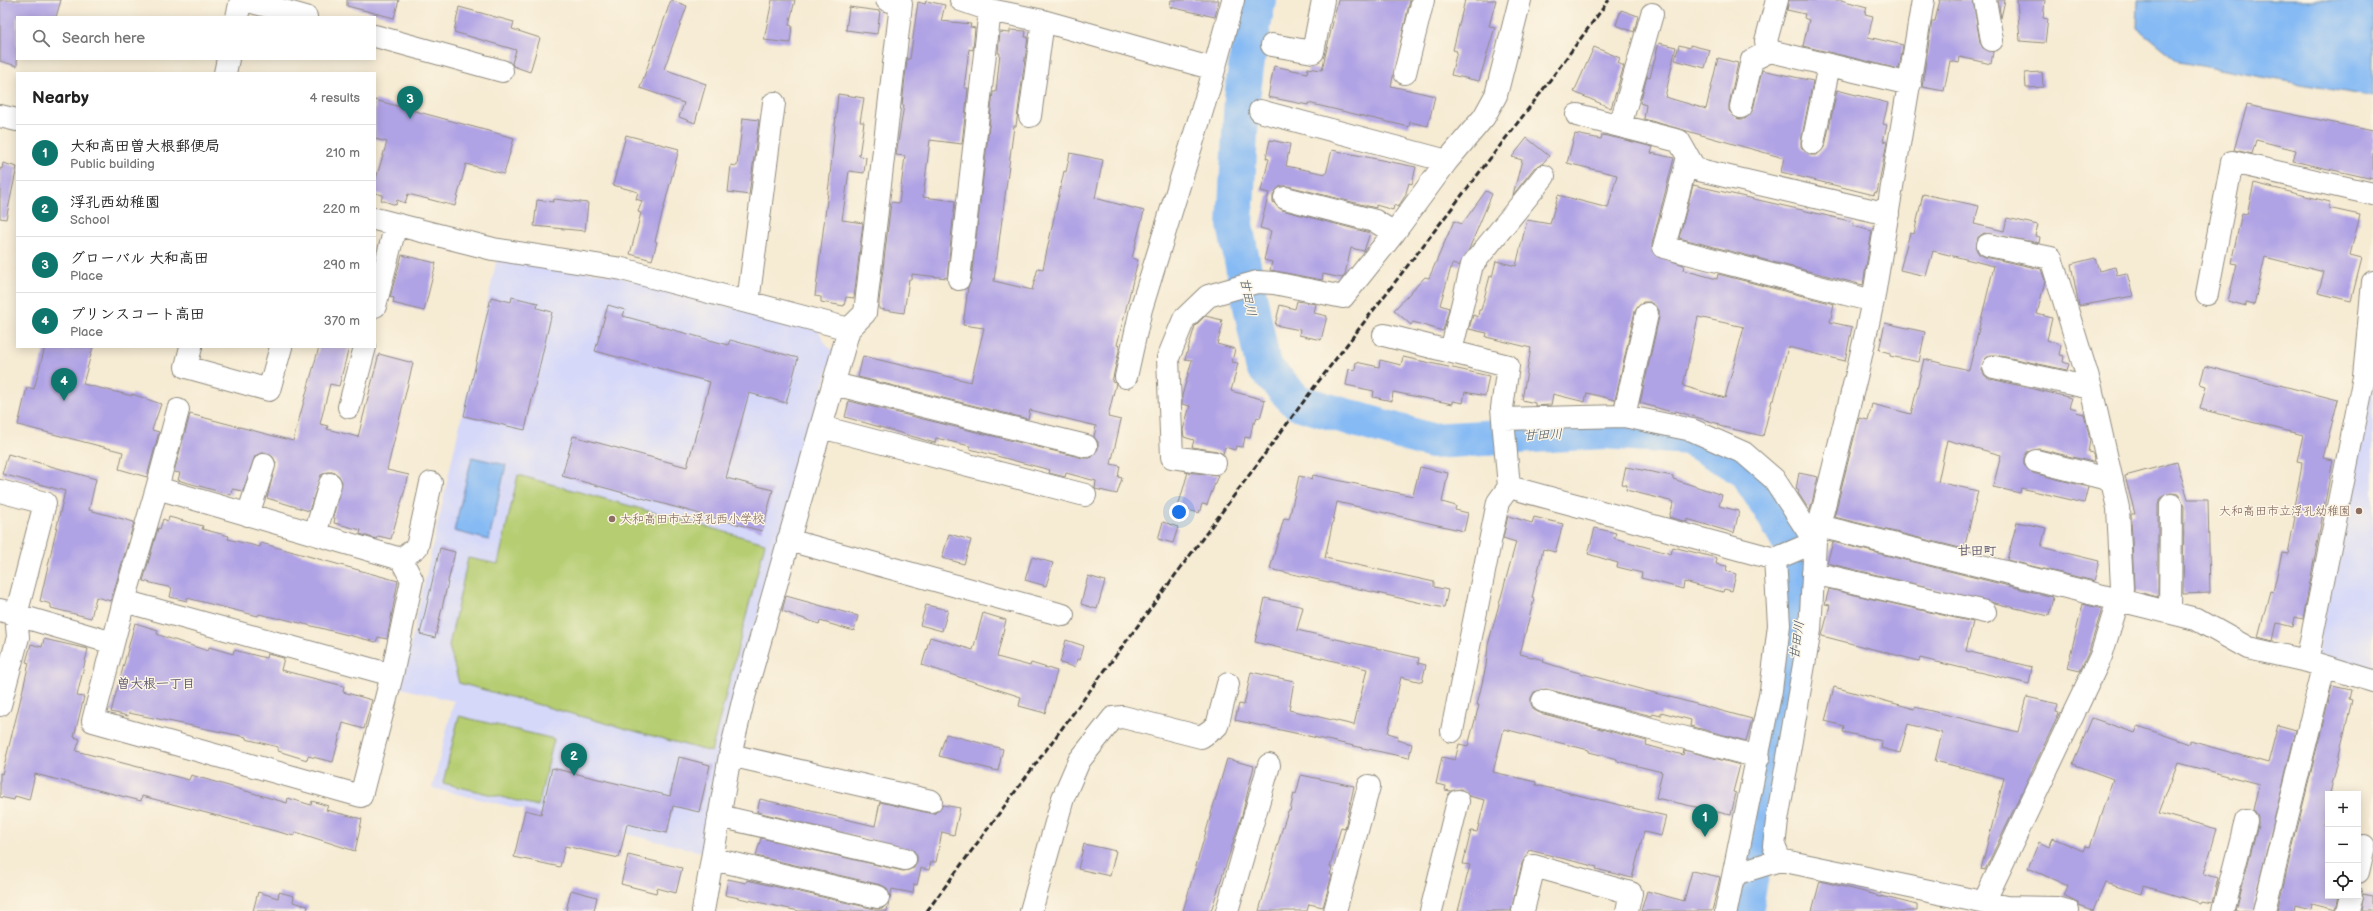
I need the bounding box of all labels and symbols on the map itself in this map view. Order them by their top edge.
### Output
pin: 3 [397,86,423,119]
water label: 甘田川 [1236,277,1260,318]
pin: 4 [51,368,77,401]
water label: 甘田川 [1523,426,1563,444]
your location [1169,502,1189,522]
place label: 大和高田市立浮孔幼稚園 [2219,504,2351,519]
marker: 大和高田市立浮孔幼稚園 [2354,506,2364,516]
place label: 大和高田市立浮孔西小学校 [620,512,764,527]
marker: 大和高田市立浮孔西小学校 [607,514,617,524]
district label: 甘田町 [1957,543,1997,559]
water label: 甘田川 [1786,620,1808,661]
district label: 曽大根一丁目 [117,676,195,692]
pin: 2 [561,743,587,776]
pin: 1 [1692,804,1718,837]

